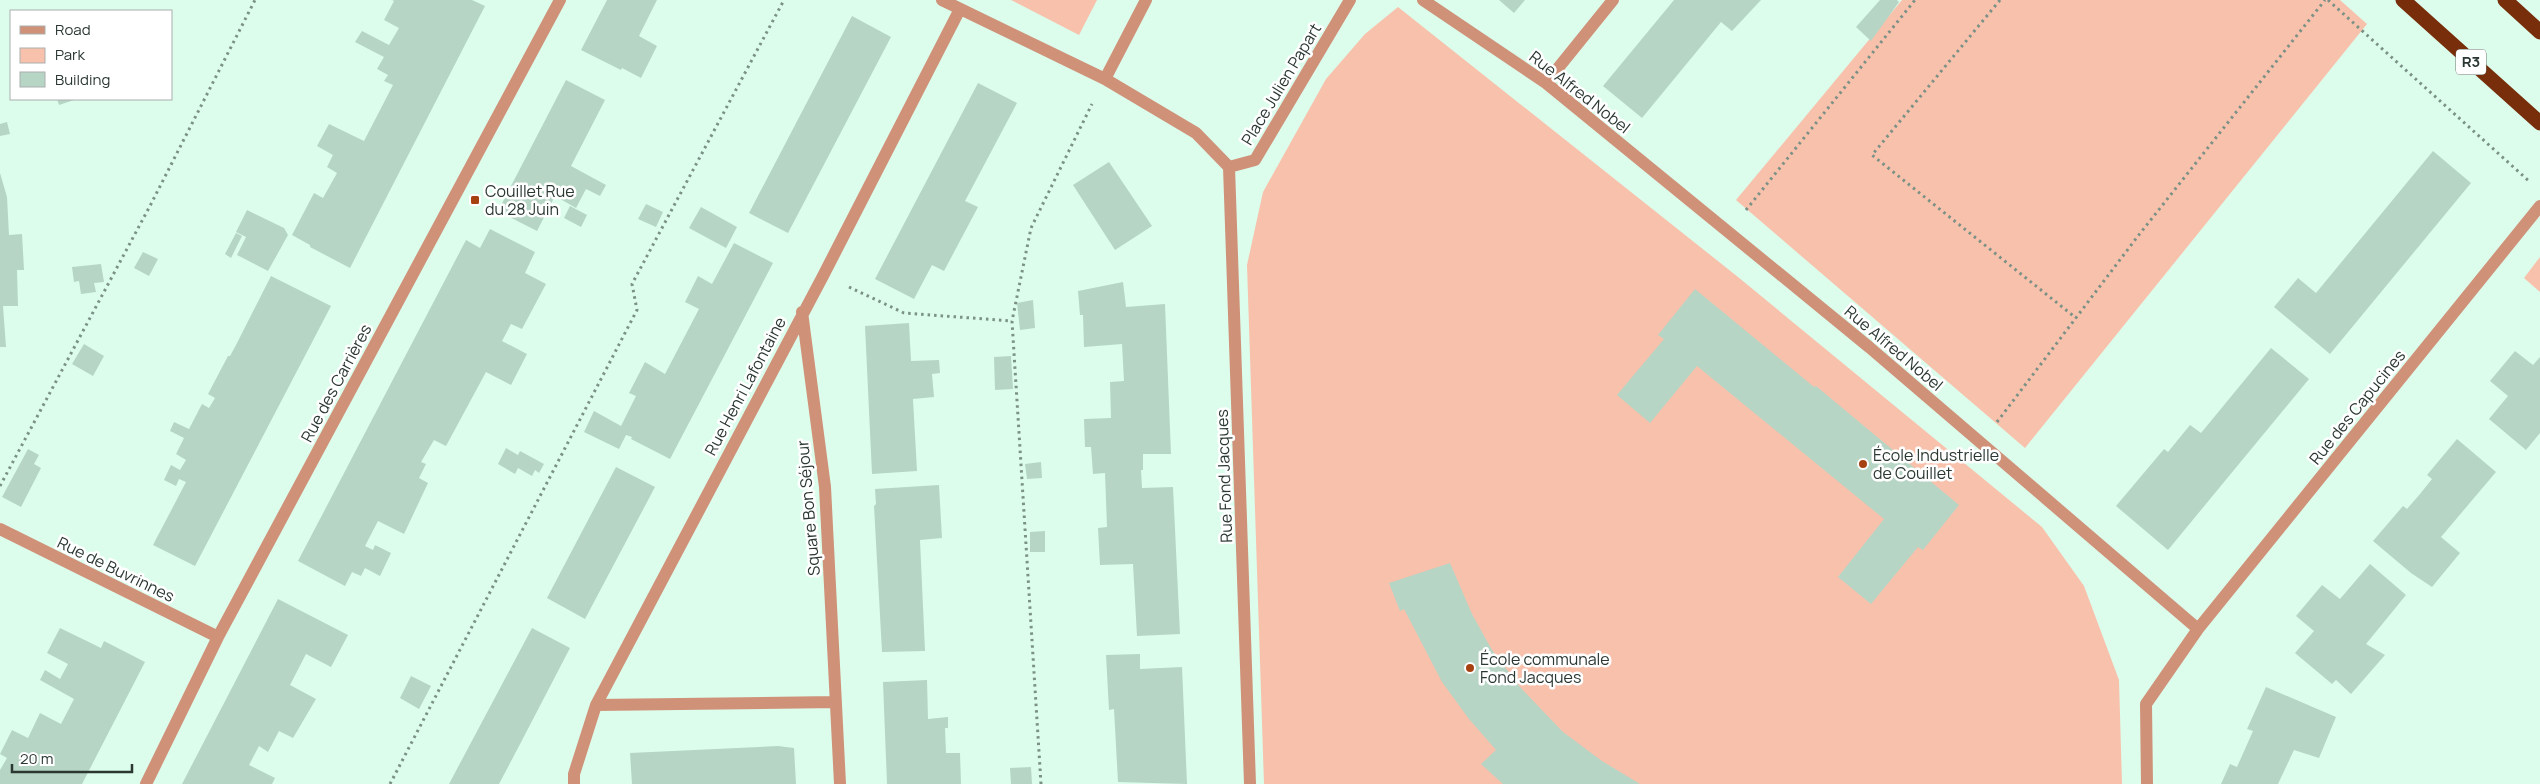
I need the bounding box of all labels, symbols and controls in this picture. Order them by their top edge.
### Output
legend [10,10,172,100]
text: Road [55,19,91,40]
street label: Place Julien Papart [1236,19,1326,149]
text: Park [55,44,85,65]
street label: Rue Alfred Nobel [1525,46,1635,138]
road number: R3 [2456,50,2486,74]
text: Building [55,69,110,90]
place label: Couillet Rue du 28 Juin [485,180,575,220]
marker: Couillet Rue du 28 Juin [469,194,481,206]
street label: Rue Alfred Nobel [1840,300,1948,396]
street label: Rue Henri Lafontaine [699,313,791,459]
street label: Rue des Carrières [296,320,376,446]
street label: Rue des Capucines [2304,345,2410,469]
street label: Rue Fond Jacques [1211,409,1237,543]
street label: Square Bon Séjour [791,439,825,577]
place label: École Industrielle de Couillet [1873,444,1999,484]
marker: École Industrielle de Couillet [1857,458,1869,470]
street label: Rue de Buvrinnes [54,531,178,607]
place label: École communale Fond Jacques [1480,648,1610,688]
marker: École communale Fond Jacques [1464,662,1476,674]
scale bar [12,742,132,774]
text: 20 m [20,748,53,769]

